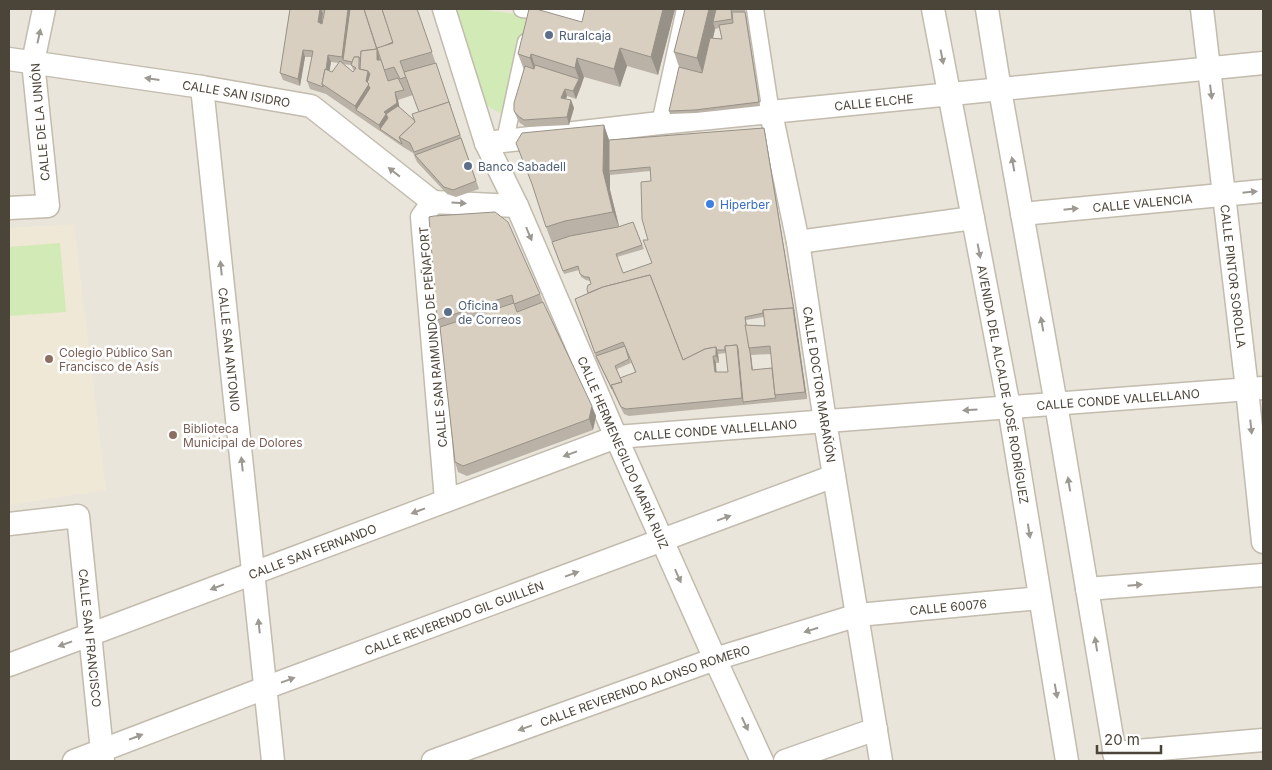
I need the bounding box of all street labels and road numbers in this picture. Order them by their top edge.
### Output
street label: CALLE DE LA UNIÓN [27,63,53,181]
street label: CALLE SAN ISIDRO [182,77,292,110]
street label: CALLE ELCHE [833,90,914,113]
street label: CALLE VALENCIA [1092,190,1193,215]
street label: CALLE PINTOR SOROLLA [1218,204,1250,349]
street label: CALLE SAN RAIMUNDO DE PEÑAFORT [416,226,450,448]
street label: AVENIDA DEL ALCALDE JOSÉ RODRÍGUEZ [975,264,1032,505]
street label: CALLE SAN ANTONIO [216,287,244,412]
street label: CALLE DOCTOR MARAÑÓN [800,305,839,464]
street label: CALLE HERMENEGILDO MARÍA RUIZ [575,354,672,551]
street label: CALLE CONDE VALLELLANO [1036,385,1200,413]
street label: CALLE CONDE VALLELLANO [633,416,798,443]
street label: CALLE SAN FERNANDO [246,520,378,582]
street label: CALLE SAN FRANCISCO [76,568,105,708]
street label: CALLE REVERENDO GIL GUILLÉN [362,577,545,658]
street label: CALLE 60076 [909,596,987,618]
street label: CALLE REVERENDO ALONSO ROMERO [538,641,752,729]

